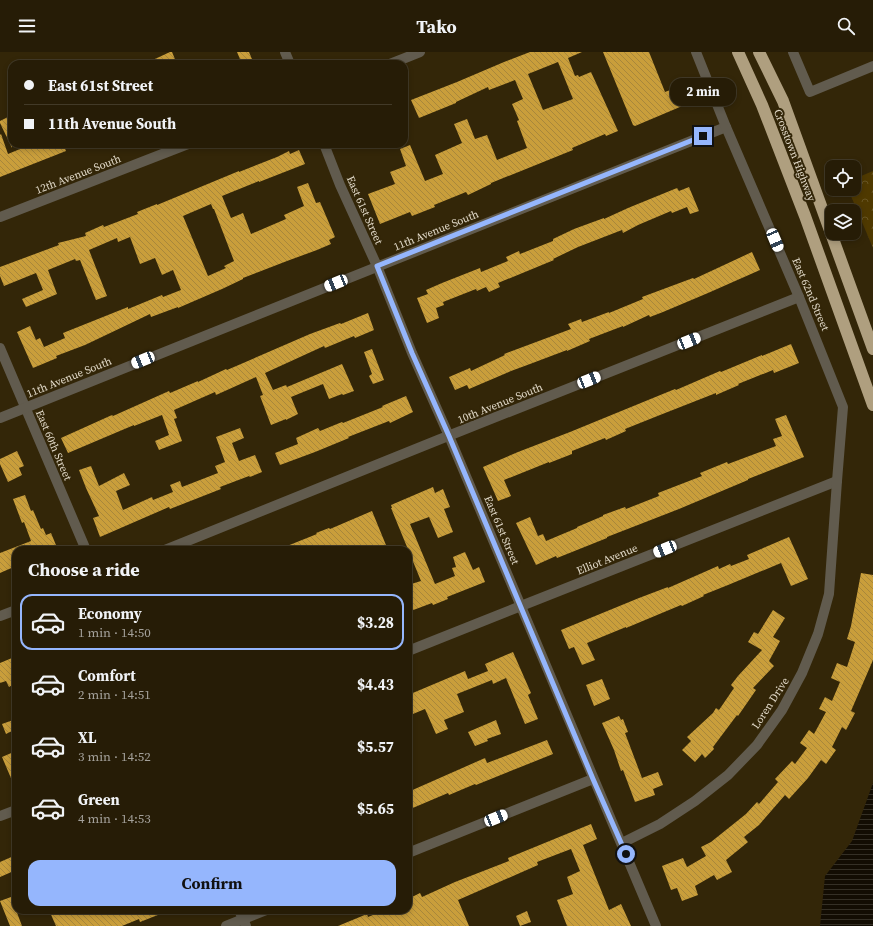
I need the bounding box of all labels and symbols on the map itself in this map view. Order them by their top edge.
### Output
callout: 2 min [670,78,736,106]
street label: Crosstown Highway [770,107,819,204]
route end [694,127,712,145]
street label: 12th Avenue South [33,151,124,198]
street label: East 61st Street [343,174,387,247]
street label: 11th Avenue South [391,206,481,254]
car [765,227,785,253]
street label: East 62nd Street [788,255,833,333]
car [323,273,349,293]
car [676,331,702,351]
car [130,350,156,370]
street label: 11th Avenue South [24,353,114,401]
car [576,370,602,390]
street label: 10th Avenue South [455,379,545,427]
street label: East 60th Street [32,408,75,483]
street label: East 61st Street [480,493,523,567]
car [652,539,678,559]
street label: Elliot Avenue [574,540,640,579]
street label: Loren Drive [748,674,793,732]
car [483,808,509,828]
route start [617,845,635,863]

